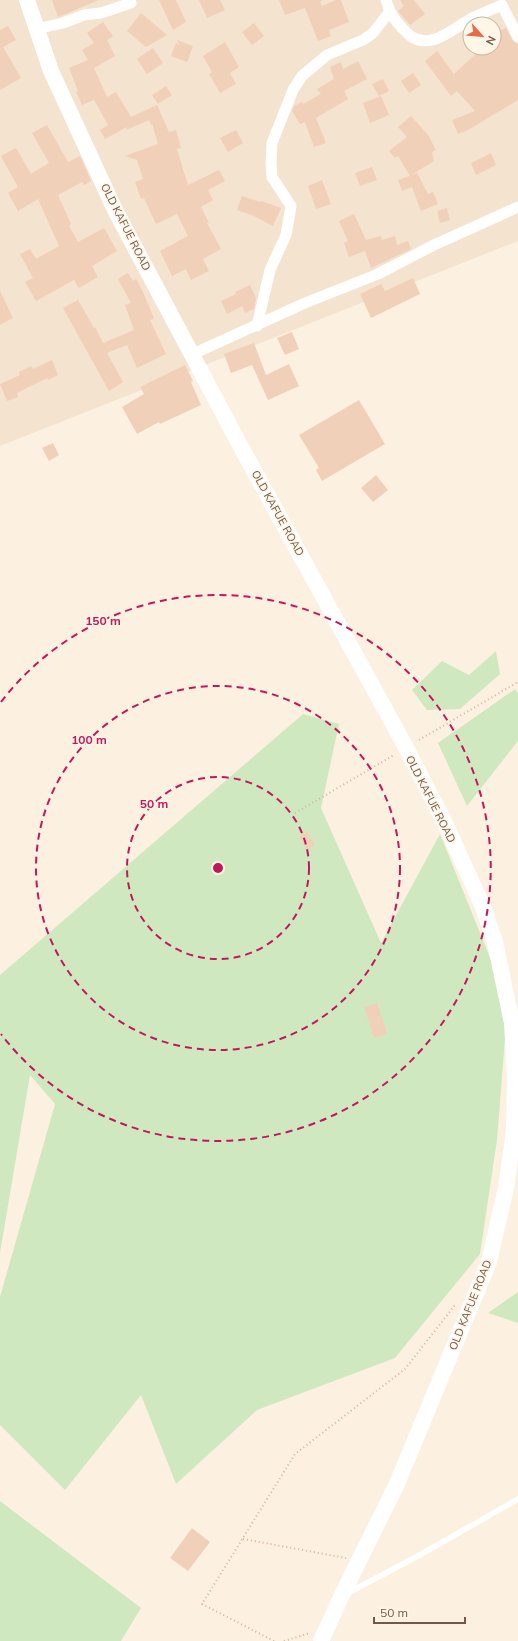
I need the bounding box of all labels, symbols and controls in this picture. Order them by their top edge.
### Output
north arrow [462,16,502,56]
text: N [483,34,499,47]
street label: OLD KAFUE ROAD [98,181,154,273]
street label: OLD KAFUE ROAD [249,468,307,558]
text: 150 m [85,613,121,628]
text: 100 m [71,732,107,747]
street label: OLD KAFUE ROAD [403,753,459,845]
text: 50 m [140,796,168,811]
centre of rings [211,861,225,875]
street label: OLD KAFUE ROAD [446,1258,494,1352]
scale bar [374,1599,465,1625]
text: 50 m [380,1605,408,1620]

